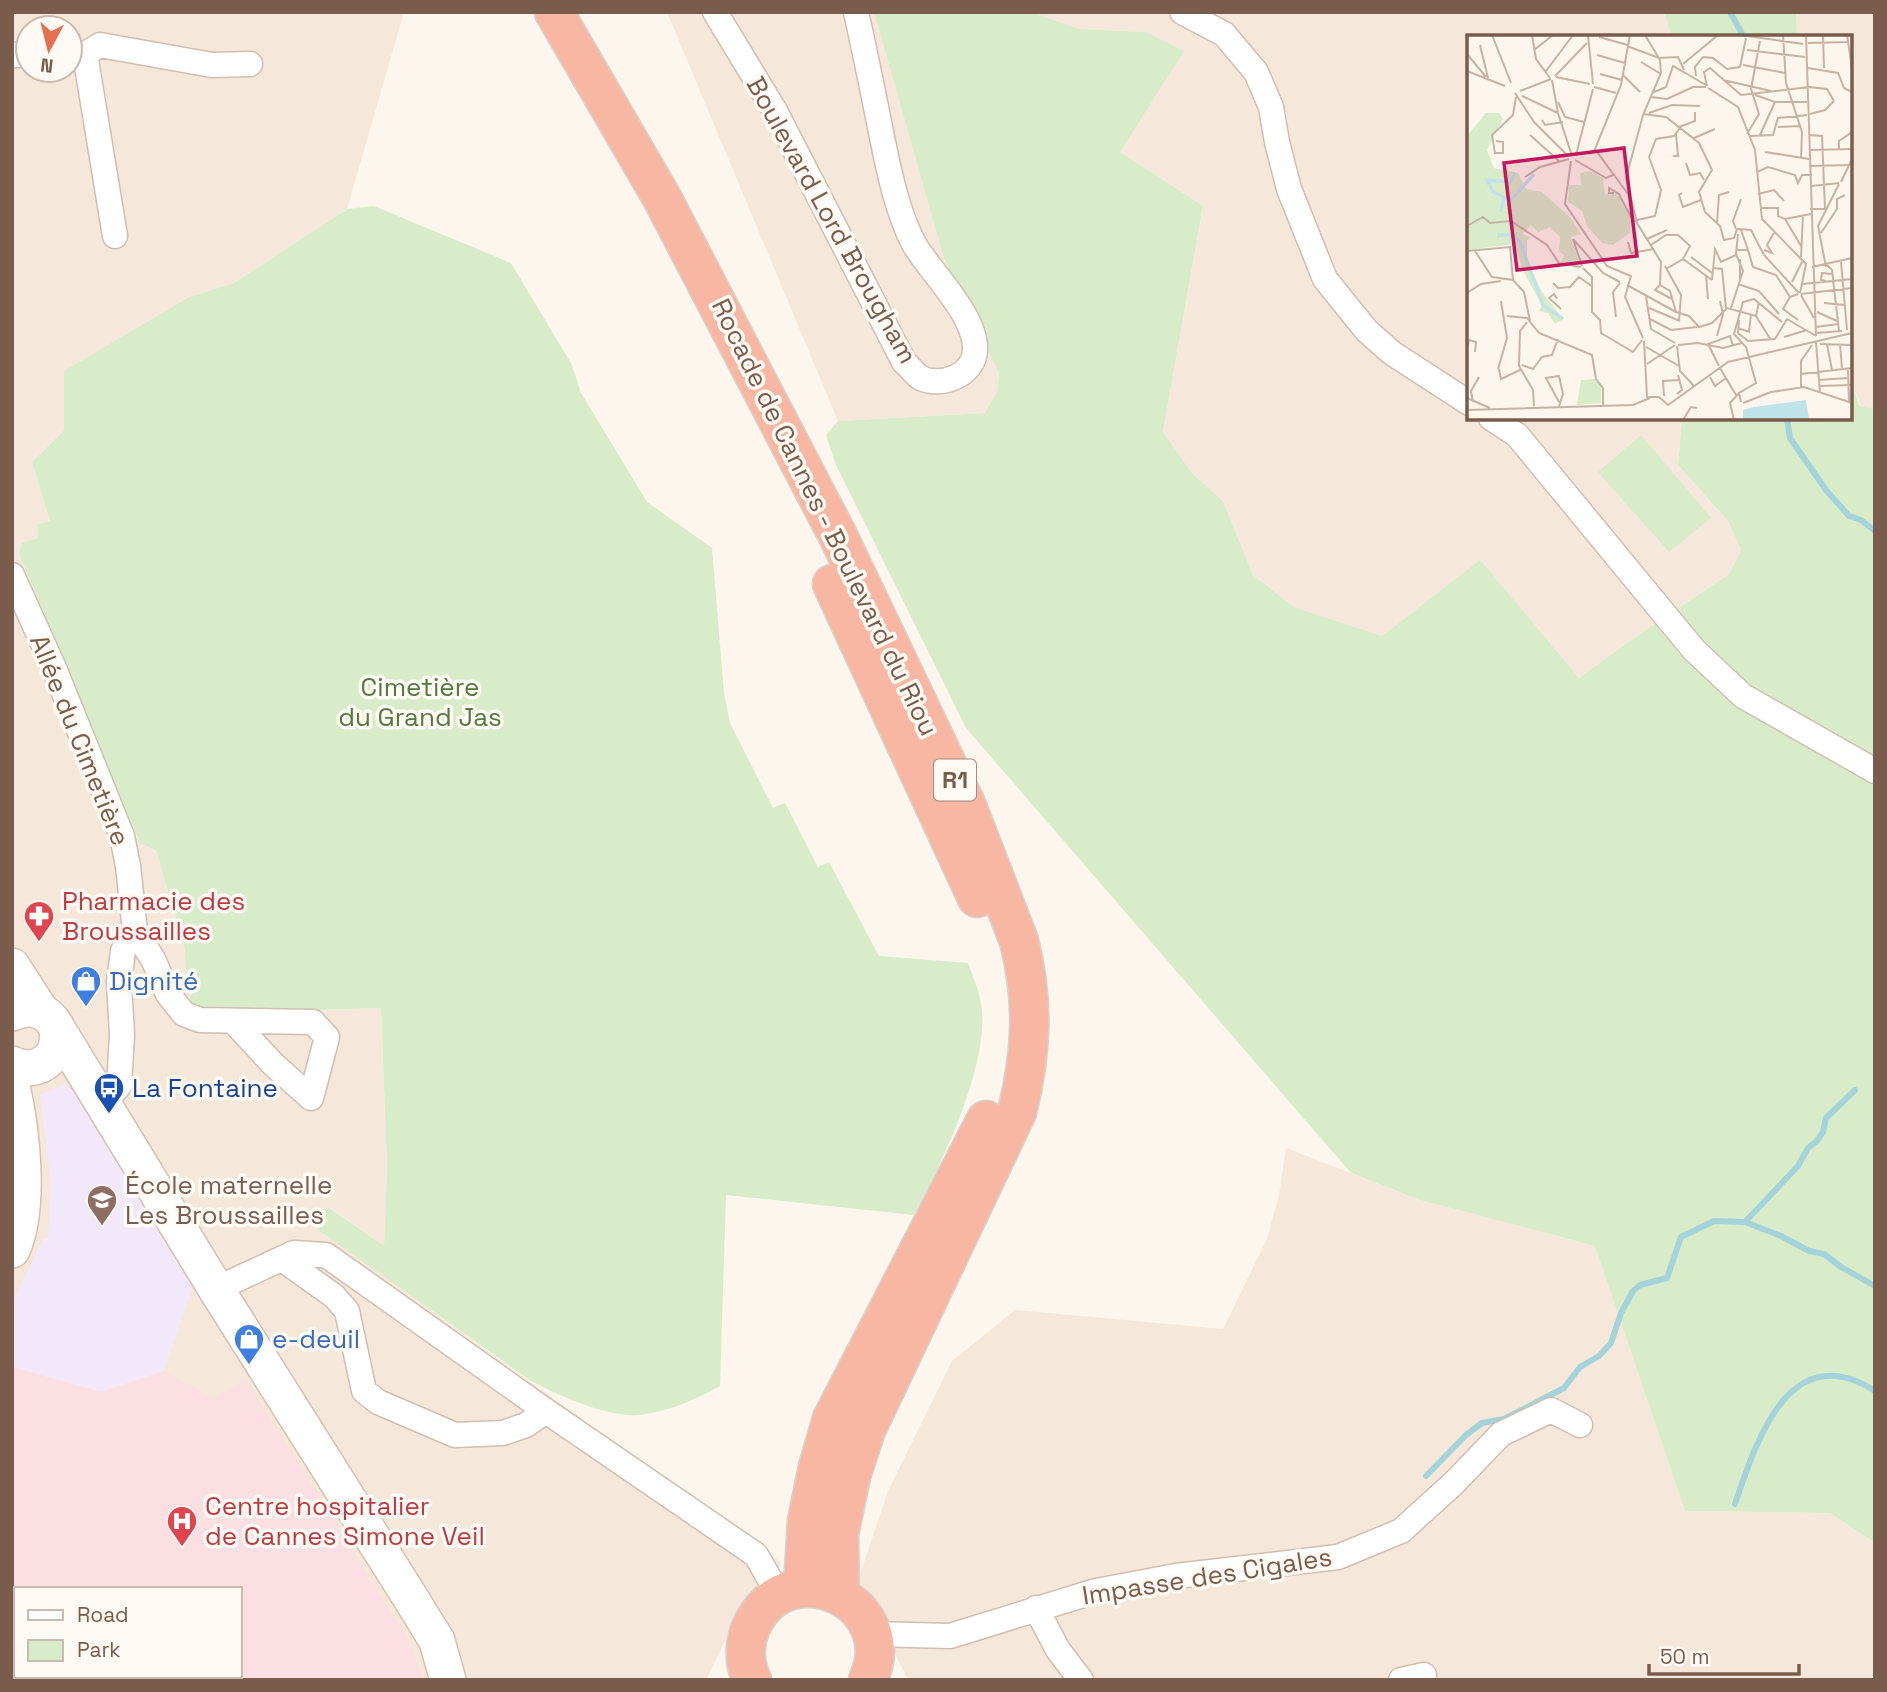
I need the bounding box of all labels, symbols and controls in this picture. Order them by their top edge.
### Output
north arrow [14,14,84,84]
inset map [1467,35,1852,420]
text: N [39,52,55,79]
street label: Boulevard Lord Brougham [739,70,925,370]
street label: Rocade de Cannes - Boulevard du Riou [704,293,946,741]
street label: Allée du Cimetière [22,629,138,851]
park label: Cimetière du Grand Jas [338,670,502,734]
road number: R1 [934,760,976,800]
place label: Pharmacie des Broussailles [62,884,245,948]
pharmacy icon: Pharmacie des Broussailles [22,899,56,943]
shop icon: Dignité [69,964,103,1008]
place label: Dignité [109,964,199,998]
bus stop icon: La Fontaine [92,1071,126,1115]
place label: La Fontaine [132,1071,278,1105]
place label: École maternelle Les Broussailles [125,1168,332,1232]
school or university icon: École maternelle Les Broussailles [85,1183,119,1227]
shop icon: e-deuil [232,1322,266,1366]
place label: e-deuil [272,1322,360,1356]
place label: Centre hospitalier de Cannes Simone Veil [205,1489,485,1553]
hospital icon: Centre hospitalier de Cannes Simone Veil [165,1504,199,1548]
street label: Impasse des Cigales [1080,1539,1334,1613]
legend [14,1587,242,1678]
text: Road [77,1601,129,1628]
scale bar [1649,1632,1800,1676]
text: Park [77,1636,121,1663]
text: 50 m [1660,1643,1710,1670]

